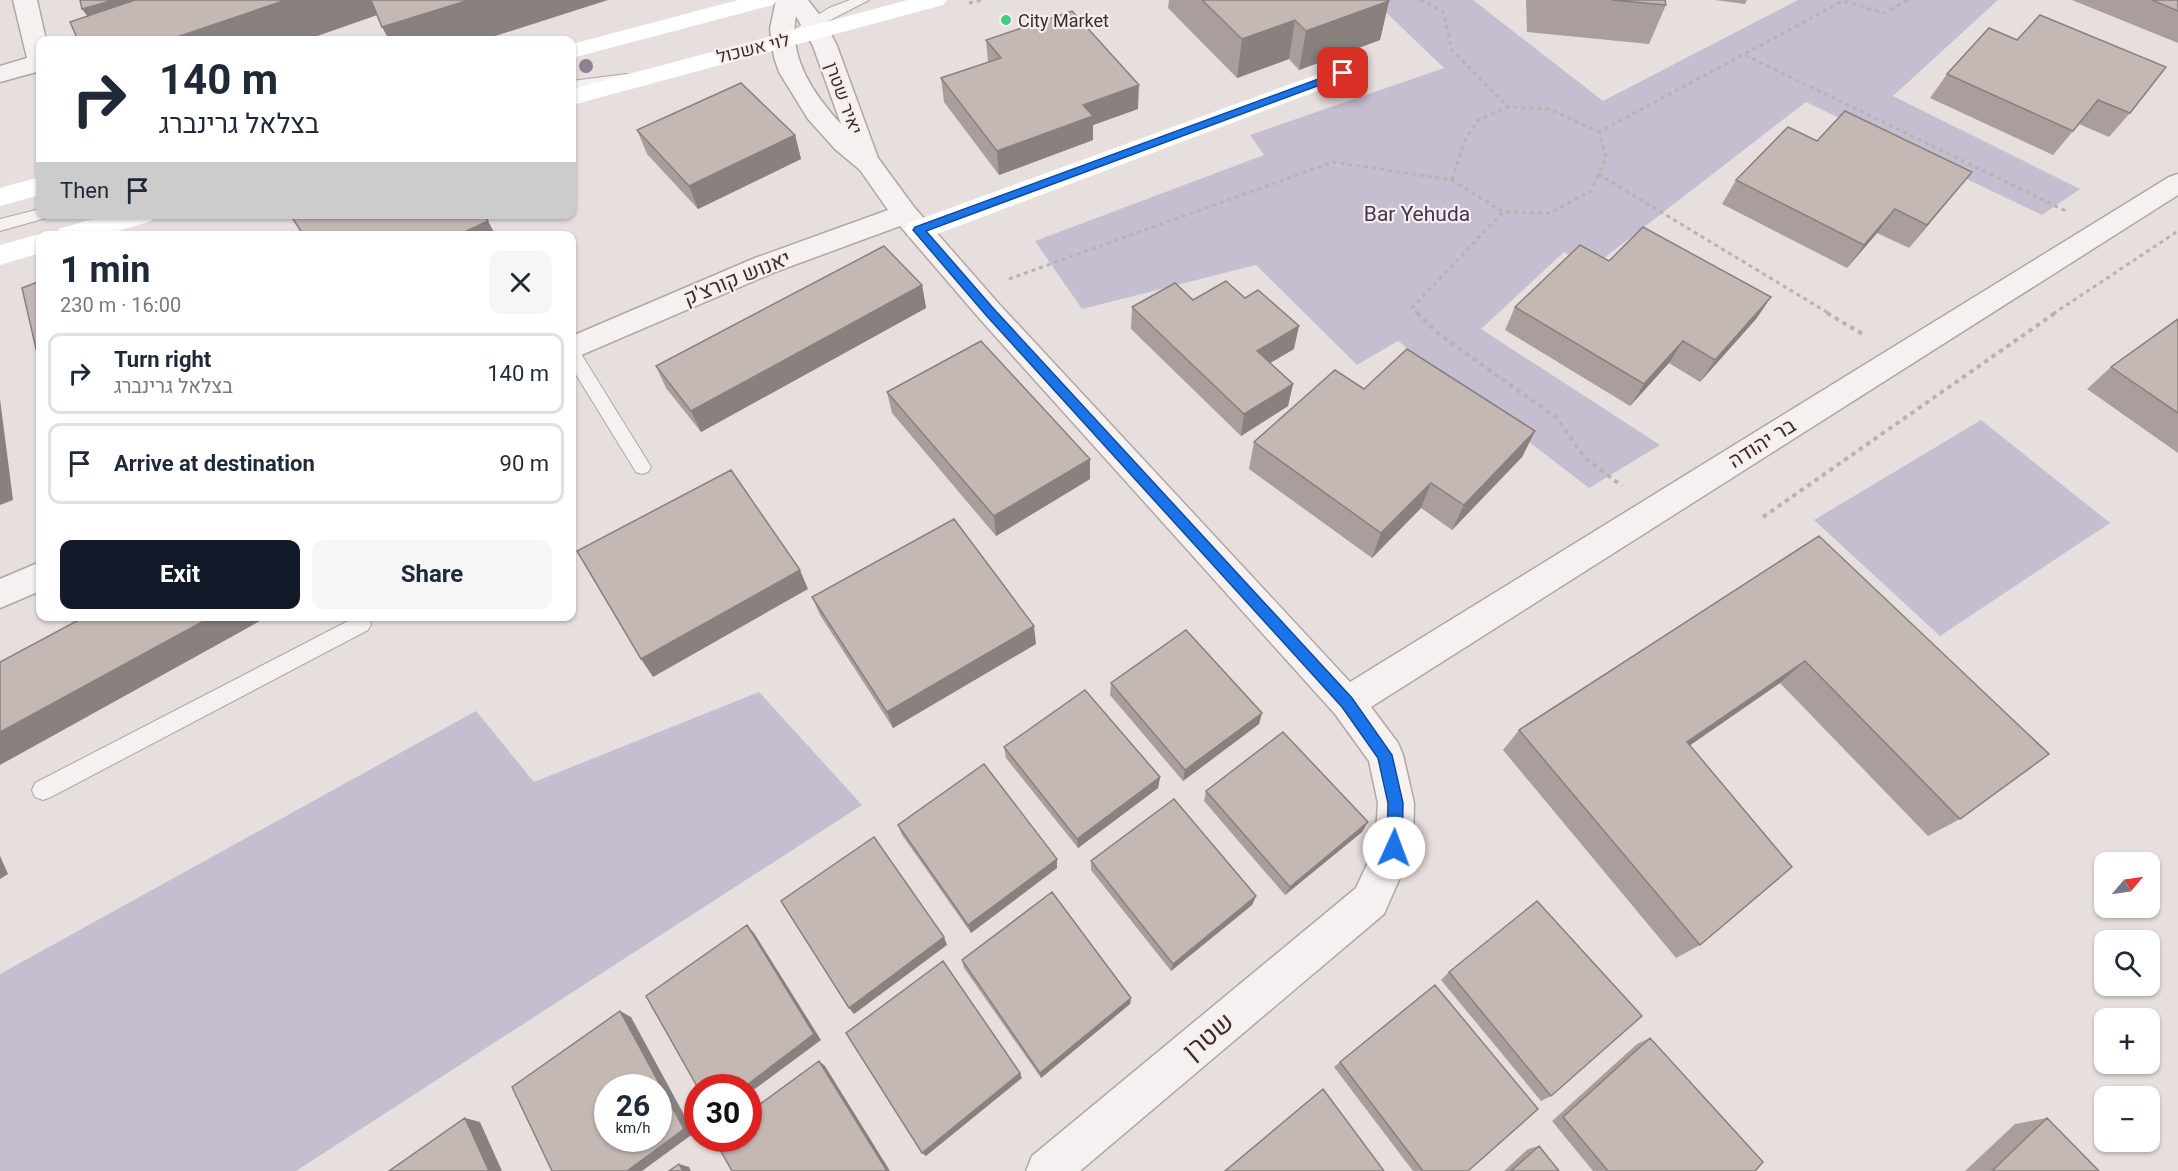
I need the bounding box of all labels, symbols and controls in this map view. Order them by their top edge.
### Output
place label: City Market [1018,10,1109,31]
marker: City Market [999,13,1013,27]
street label: לוי אשכול [714,29,792,67]
pin [1317,47,1368,98]
text: 140 m [159,55,278,104]
icon: arrive [1326,56,1359,89]
street label: יאיר שטרן [821,59,867,137]
icon: right [60,60,138,138]
text: בצלאל גרינברג [159,108,319,140]
icon: arrive [121,174,154,207]
text: Then [60,178,109,203]
park label: Bar Yehuda [1364,202,1470,226]
street label: יאנוש קורצ'ק [680,246,794,310]
text: 1 min [60,249,151,291]
button: close [489,251,552,314]
text: 230 m · 16:00 [60,293,181,317]
text: Turn right [114,347,211,372]
icon: right [63,357,96,390]
text: 140 m [487,361,549,386]
text: בצלאל גרינברג [114,374,233,398]
street label: בר יהודה [1724,413,1800,473]
icon: arrive [63,447,96,480]
text: Arrive at destination [114,451,315,476]
text: 90 m [500,451,549,476]
button: Exit [60,540,300,609]
button: Share [312,540,552,609]
position arrow [1362,816,1426,880]
north arrow [2094,852,2160,918]
map controls [2094,852,2160,1152]
button: search [2094,930,2160,996]
street label: שטרן [1177,1006,1239,1066]
button: + [2094,1008,2160,1074]
speed limit sign: 30 [684,1074,762,1152]
button: − [2094,1086,2160,1152]
text: 26 [616,1088,650,1123]
text: km/h [615,1119,651,1137]

